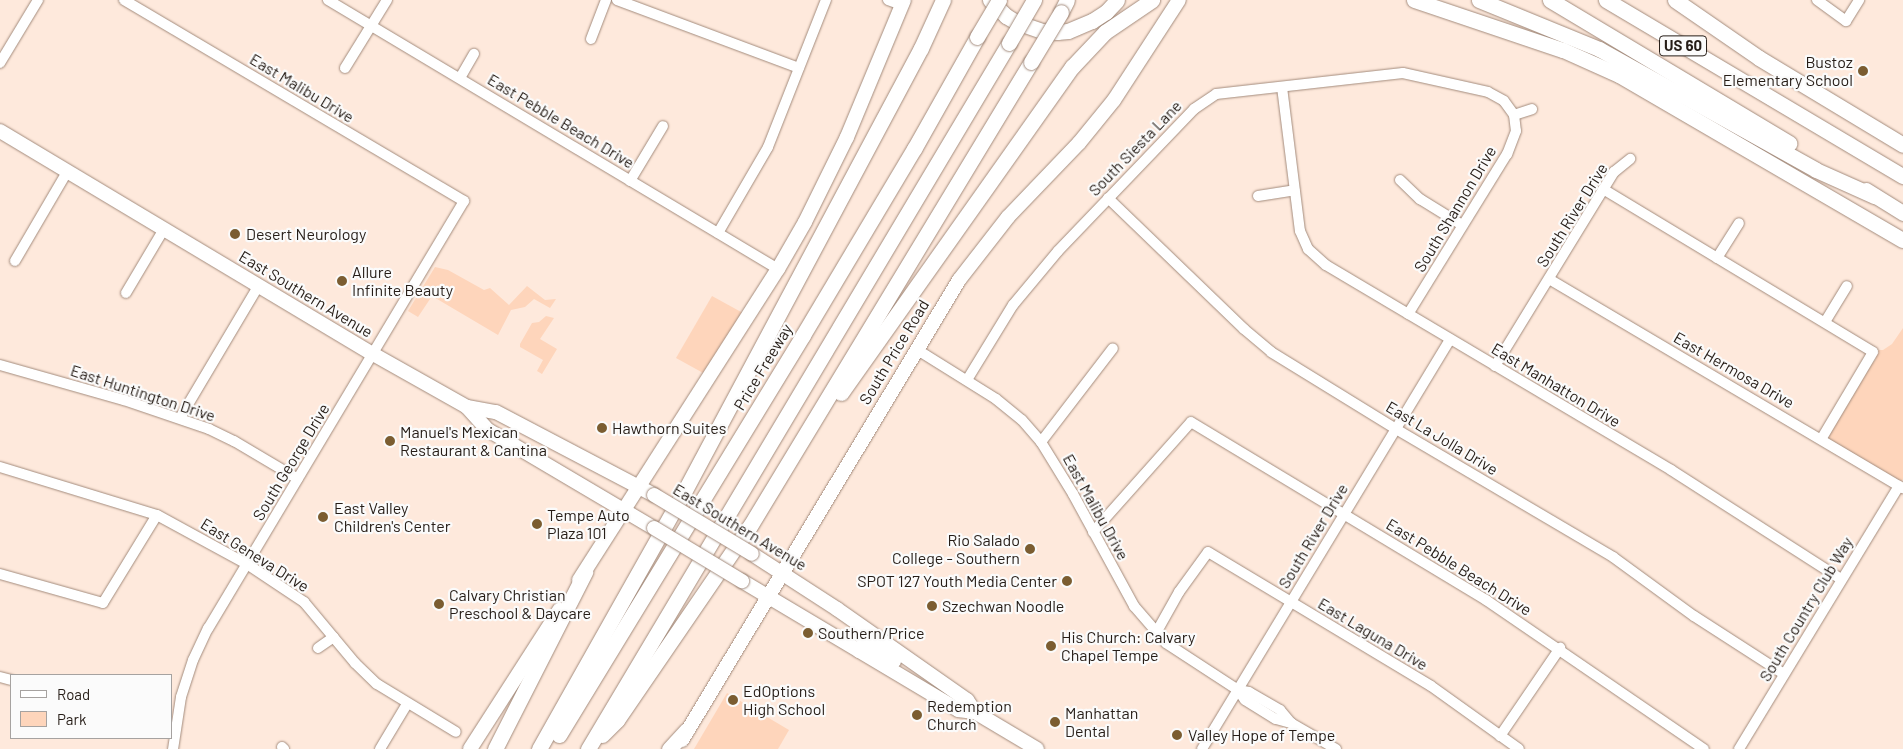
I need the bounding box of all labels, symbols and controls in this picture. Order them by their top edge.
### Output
road number: US 60 [1658,34,1708,58]
street label: East Malibu Drive [246,49,358,127]
place label: Bustoz Elementary School [1723,52,1853,90]
marker: Bustoz Elementary School [1857,65,1869,77]
street label: East Pebble Beach Drive [484,70,638,172]
street label: South Siesta Lane [1085,96,1185,200]
street label: South Shannon Drive [1410,142,1500,276]
street label: South River Drive [1532,160,1612,270]
place label: Desert Neurology [246,224,366,244]
marker: Desert Neurology [228,227,242,241]
street label: East Southern Avenue [236,246,376,342]
place label: Allure Infinite Beauty [352,262,453,300]
marker: Allure Infinite Beauty [336,275,348,287]
street label: South Price Road [855,296,933,408]
street label: Price Freeway [730,320,796,414]
street label: East Hermosa Drive [1670,328,1798,412]
street label: East Manhatton Drive [1488,339,1624,431]
street label: East Huntington Drive [68,361,218,425]
street label: East La Jolla Drive [1382,397,1502,479]
street label: South George Drive [249,400,333,524]
place label: Hawthorn Suites [612,418,726,438]
place label: Manuel's Mexican Restaurant & Cantina [400,422,547,460]
marker: Hawthorn Suites [596,422,608,434]
marker: Manuel's Mexican Restaurant & Cantina [384,435,396,447]
street label: East Malibu Drive [1059,451,1133,563]
street label: East Southern Avenue [670,479,810,575]
street label: South River Drive [1274,480,1352,592]
place label: East Valley Children's Center [334,498,451,536]
place label: Tempe Auto Plaza 101 [547,505,630,543]
marker: East Valley Children's Center [316,510,330,524]
street label: East Geneva Drive [197,514,313,596]
street label: East Pebble Beach Drive [1383,514,1535,620]
marker: Tempe Auto Plaza 101 [531,518,543,530]
place label: Rio Salado College - Southern [892,530,1020,568]
street label: South Country Club Way [1755,533,1857,685]
marker: Rio Salado College - Southern [1024,543,1036,555]
place label: SPOT 127 Youth Media Center [857,571,1057,591]
marker: SPOT 127 Youth Media Center [1061,575,1073,587]
place label: Calvary Christian Preschool & Daycare [449,585,591,623]
street label: East Laguna Drive [1315,594,1431,674]
place label: Szechwan Noodle [942,596,1064,616]
marker: Calvary Christian Preschool & Daycare [433,598,445,610]
marker: Szechwan Noodle [926,600,938,612]
place label: Southern/Price [818,623,924,643]
marker: Southern/Price [802,627,814,639]
place label: His Church: Calvary Chapel Tempe [1061,627,1195,665]
marker: His Church: Calvary Chapel Tempe [1045,640,1057,652]
legend [10,674,172,739]
place label: EdOptions High School [743,681,825,719]
text: Road [57,685,90,703]
marker: EdOptions High School [727,694,739,706]
place label: Redemption Church [927,696,1012,734]
place label: Manhattan Dental [1065,703,1138,741]
marker: Redemption Church [911,709,923,721]
text: Park [57,710,86,728]
marker: Manhattan Dental [1049,716,1061,728]
place label: Valley Hope of Tempe [1188,725,1335,745]
marker: Valley Hope of Tempe [1170,728,1184,742]

